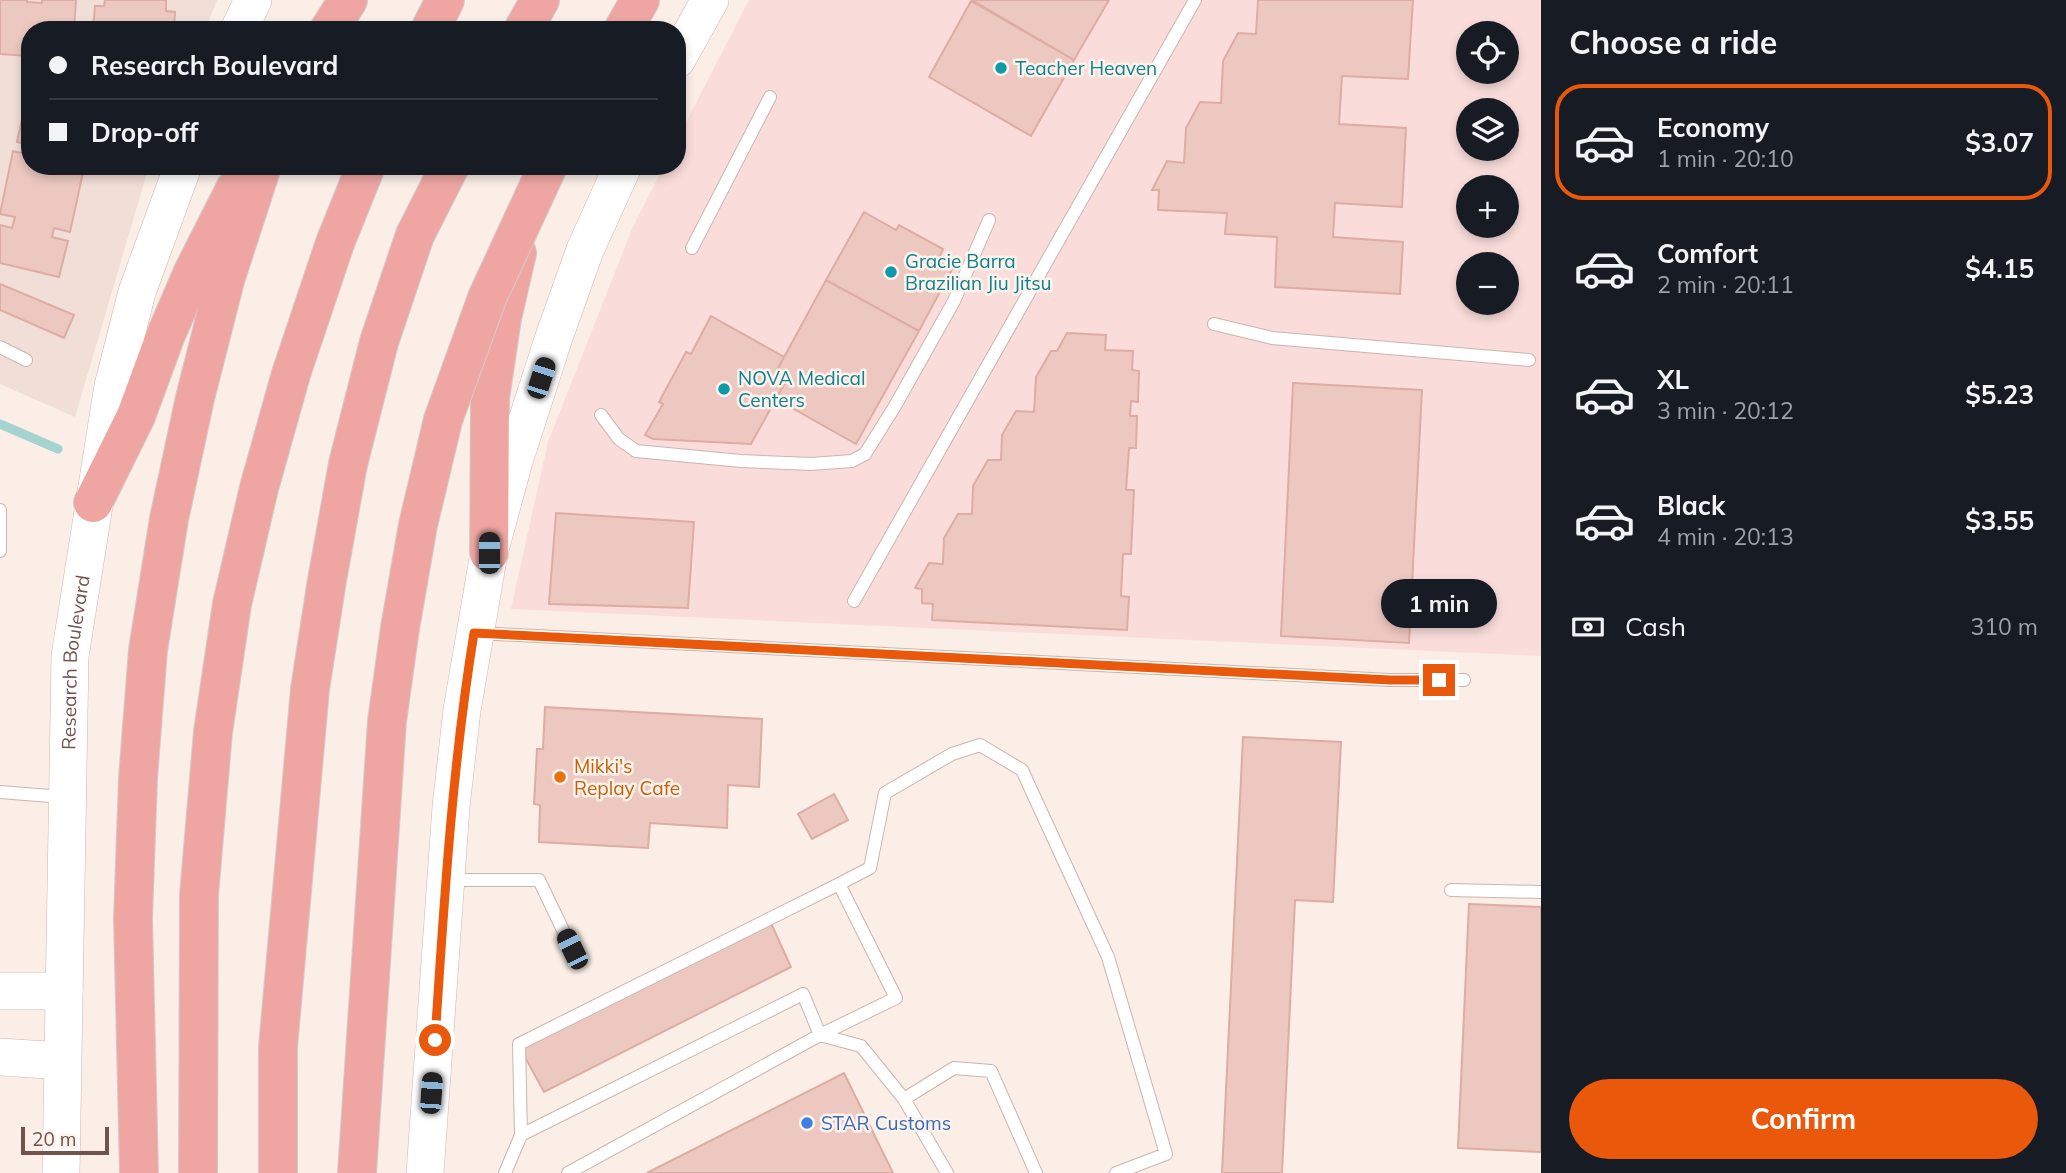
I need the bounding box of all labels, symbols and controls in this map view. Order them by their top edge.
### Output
map controls [1456,21,1519,315]
button: locate [1456,21,1519,84]
text: Choose a ride [1569,22,1777,62]
text: Research Boulevard [91,49,338,82]
place label: Teacher Heaven [1015,56,1157,80]
marker: Teacher Heaven [993,60,1009,76]
button: layers [1456,98,1519,161]
icon: car [1573,111,1636,174]
text: Economy [1657,111,1769,144]
text: Drop-off [91,116,198,149]
text: $3.07 [1965,126,2034,159]
text: 1 min · 20:10 [1657,144,1794,173]
button: + [1456,175,1519,238]
icon: car [1573,237,1636,300]
text: Comfort [1657,237,1758,270]
place label: Gracie Barra Brazilian Jiu Jitsu [905,249,1052,295]
button: − [1456,252,1519,315]
text: $4.15 [1965,252,2034,285]
marker: Gracie Barra Brazilian Jiu Jitsu [883,264,899,280]
text: 2 min · 20:11 [1657,270,1794,299]
car [525,355,558,401]
icon: car [1573,363,1636,426]
text: XL [1657,363,1689,396]
place label: NOVA Medical Centers [738,366,866,412]
text: $5.23 [1965,378,2034,411]
marker: NOVA Medical Centers [716,381,732,397]
text: 3 min · 20:12 [1657,396,1794,425]
icon: car [1573,489,1636,552]
text: Black [1657,489,1725,522]
text: $3.55 [1965,504,2034,537]
text: 4 min · 20:13 [1657,522,1794,551]
car [479,532,500,574]
street label: Research Boulevard [56,573,95,750]
callout: 1 min [1381,578,1497,628]
text: 1 min [1409,589,1469,618]
icon: cash [1569,608,1607,646]
text: Cash [1625,610,1686,643]
text: 310 m [1970,612,2038,641]
route end [1423,664,1455,696]
place label: Mikki's Replay Cafe [574,754,680,800]
marker: Mikki's Replay Cafe [552,769,568,785]
car [554,926,591,972]
route start [419,1024,451,1056]
car [420,1071,443,1115]
button: Confirm [1569,1079,2038,1159]
place label: STAR Customs [821,1111,951,1135]
marker: STAR Customs [799,1115,815,1131]
scale bar [21,1124,108,1156]
text: 20 m [32,1127,76,1151]

